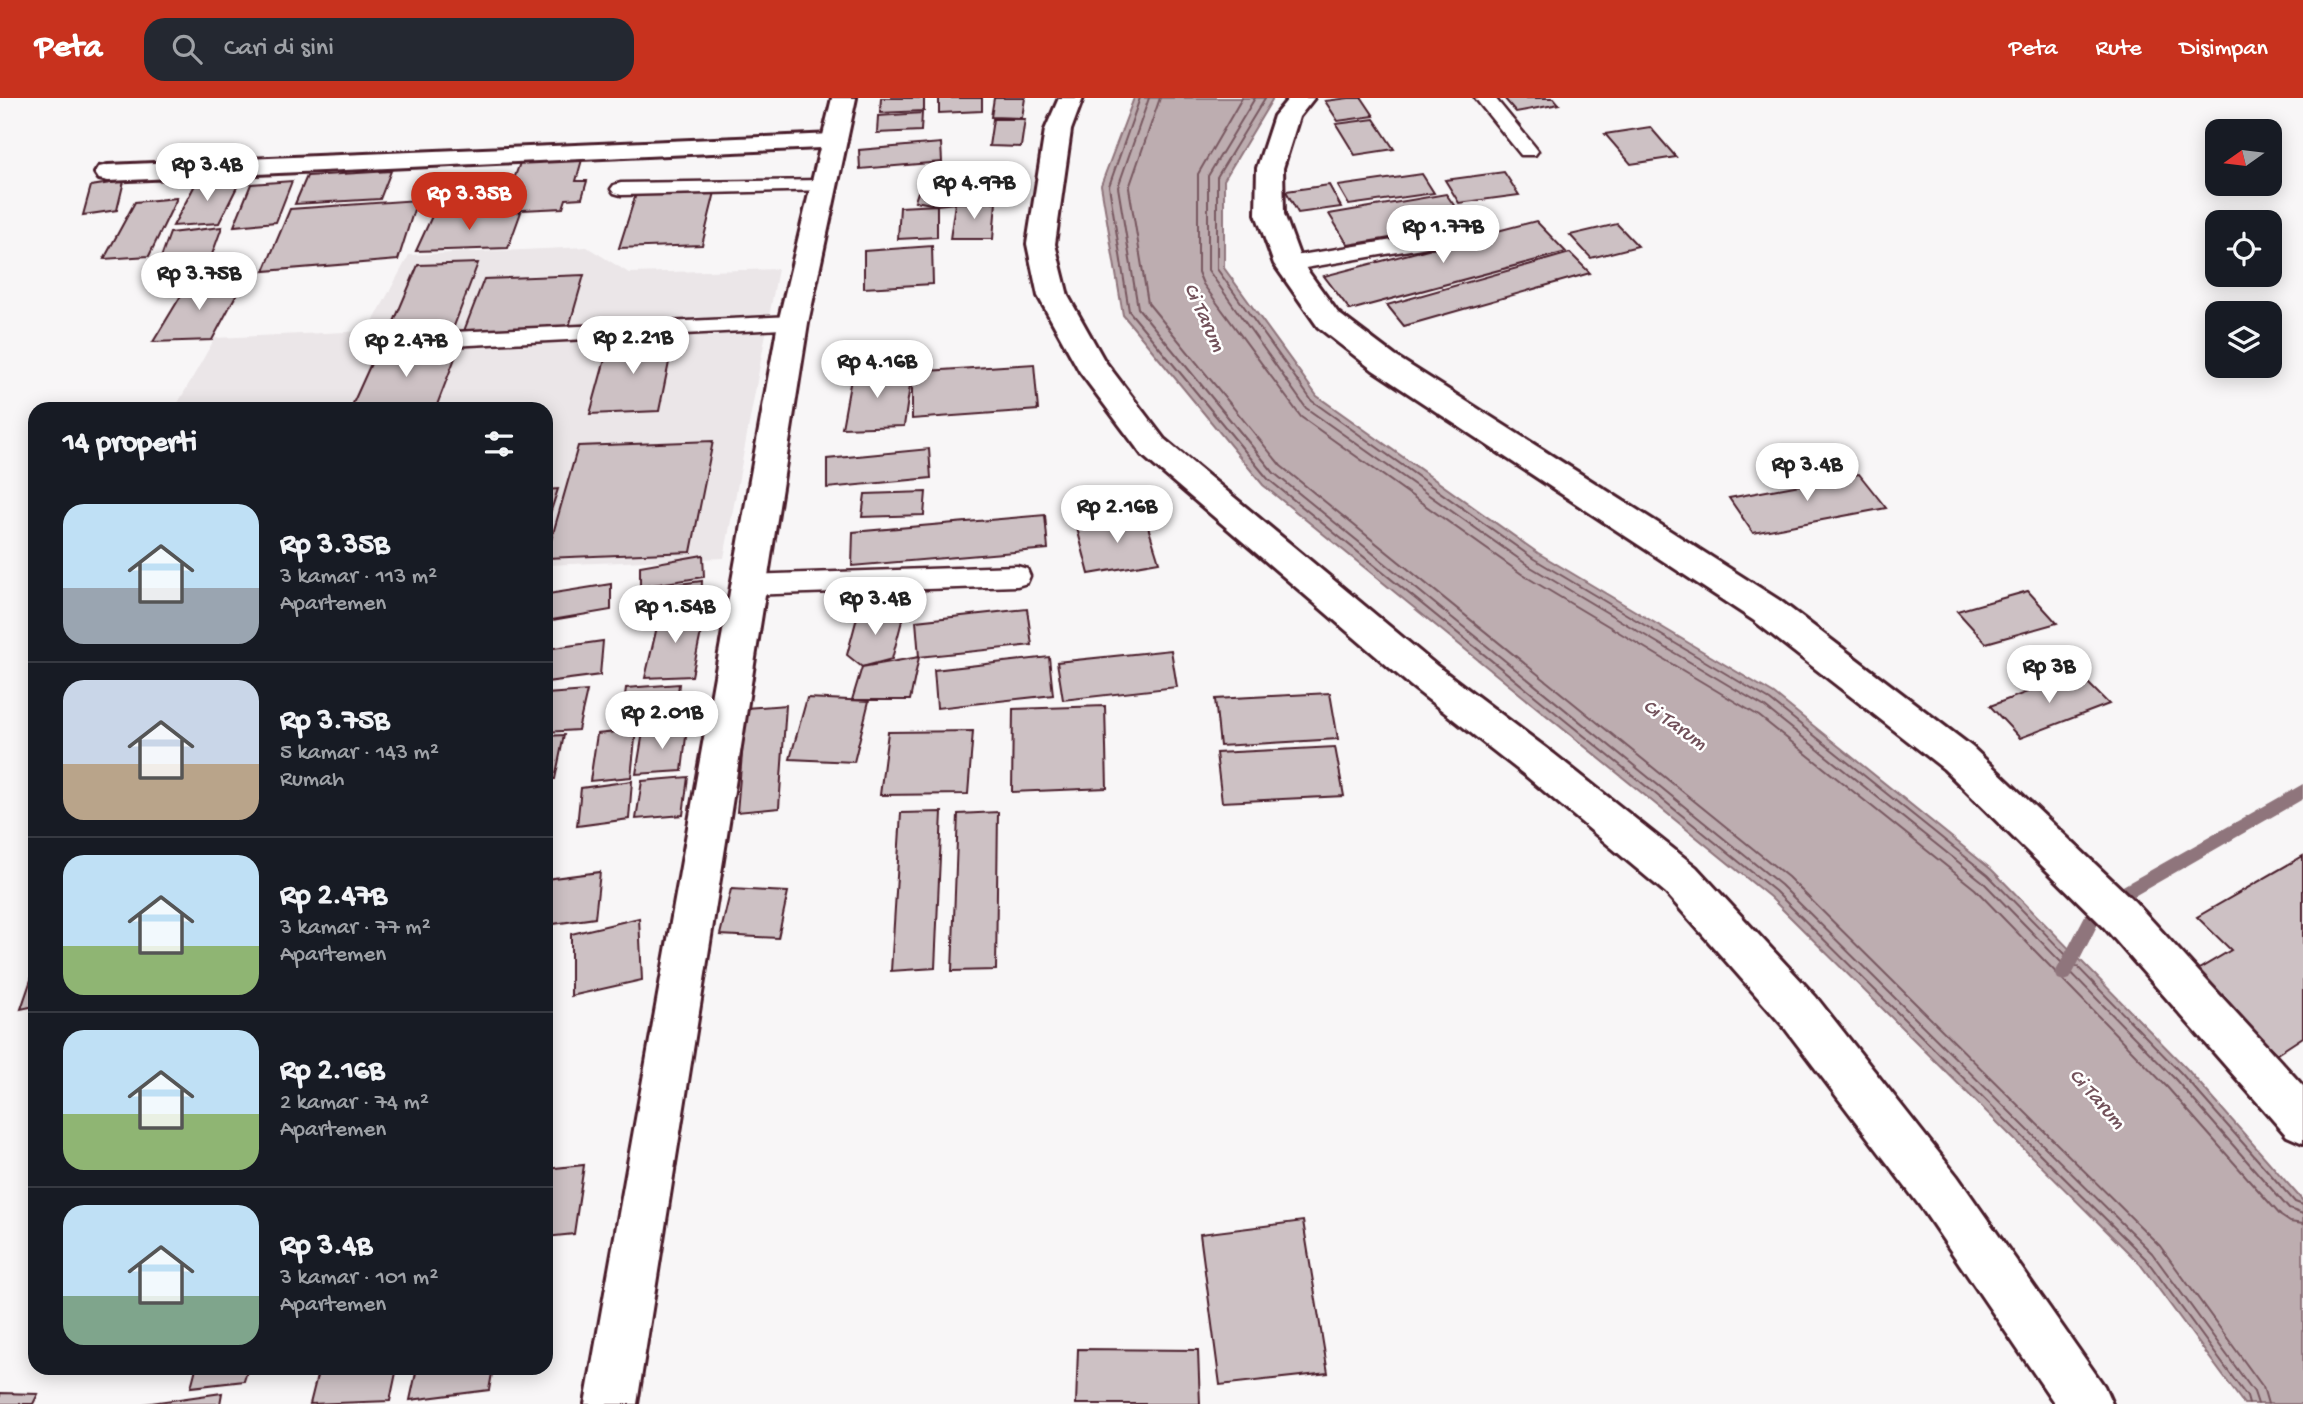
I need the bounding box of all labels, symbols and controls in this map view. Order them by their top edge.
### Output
search box [144,18,634,81]
text: Peta [35,30,102,68]
icon: search [168,30,206,68]
text: Cari di sini [224,34,334,65]
text: Peta [2009,35,2058,64]
text: Rute [2096,35,2142,64]
text: Disimpan [2180,35,2268,64]
north arrow [2205,119,2282,196]
map controls [2205,119,2282,378]
pin: Rp 3.4B [142,144,272,203]
text: Rp 3.4B [172,152,242,179]
pin: Rp 4.97B [902,162,1046,221]
text: Rp 4.97B [933,170,1015,197]
pin: Rp 3.35B [397,172,541,232]
text: Rp 3.35B [427,181,511,208]
pin: Rp 1.77B [1371,206,1515,265]
button: locate [2205,210,2282,287]
text: Rp 1.77B [1402,214,1484,241]
pin: Rp 3.75B [127,252,271,312]
text: Rp 3.75B [157,261,241,288]
water label: Ci Tarum [1176,280,1230,356]
button: layers [2205,301,2282,378]
pin: Rp 2.21B [561,316,705,376]
pin: Rp 2.47B [334,320,478,379]
text: Rp 2.21B [593,325,673,352]
text: Rp 2.47B [365,328,447,355]
pin: Rp 4.16B [805,341,949,400]
text: Rp 4.16B [837,349,917,376]
icon: filters [480,425,518,463]
text: 14 properti [63,427,197,462]
pin: Rp 3.4B [1742,444,1872,503]
text: Rp 3.4B [1772,452,1842,479]
pin: Rp 2.16B [1045,486,1189,545]
text: Rp 2.16B [1077,494,1157,521]
text: Rp 3.35B [280,529,389,564]
icon: home [119,532,203,616]
text: 3 kamar · 113 m² [280,564,437,591]
pin: Rp 3.4B [810,578,940,637]
pin: Rp 1.54B [603,586,747,645]
text: Rp 3.4B [840,586,910,613]
text: Apartemen [280,591,386,618]
text: Rp 1.54B [635,594,715,621]
pin: Rp 3B [2000,646,2098,705]
text: Rp 3B [2023,654,2075,681]
pin: Rp 2.01B [590,692,734,751]
water label: Ci Tarum [1637,695,1711,757]
text: Rp 2.01B [621,700,703,727]
text: Rp 3.75B [280,705,389,740]
icon: home [119,708,203,792]
text: 5 kamar · 143 m² [280,740,439,767]
text: Rumah [280,767,344,794]
text: Rp 2.47B [280,880,387,915]
icon: home [119,883,203,967]
text: 3 kamar · 77 m² [280,915,431,942]
text: Apartemen [280,942,386,969]
text: Rp 2.16B [280,1055,384,1090]
icon: home [119,1058,203,1142]
water label: Ci Tarum [2062,1065,2130,1135]
text: 2 kamar · 74 m² [280,1090,429,1117]
text: Apartemen [280,1117,386,1144]
text: Rp 3.4B [280,1230,372,1265]
icon: home [119,1233,203,1317]
text: 3 kamar · 101 m² [280,1265,438,1292]
text: Apartemen [280,1292,386,1319]

